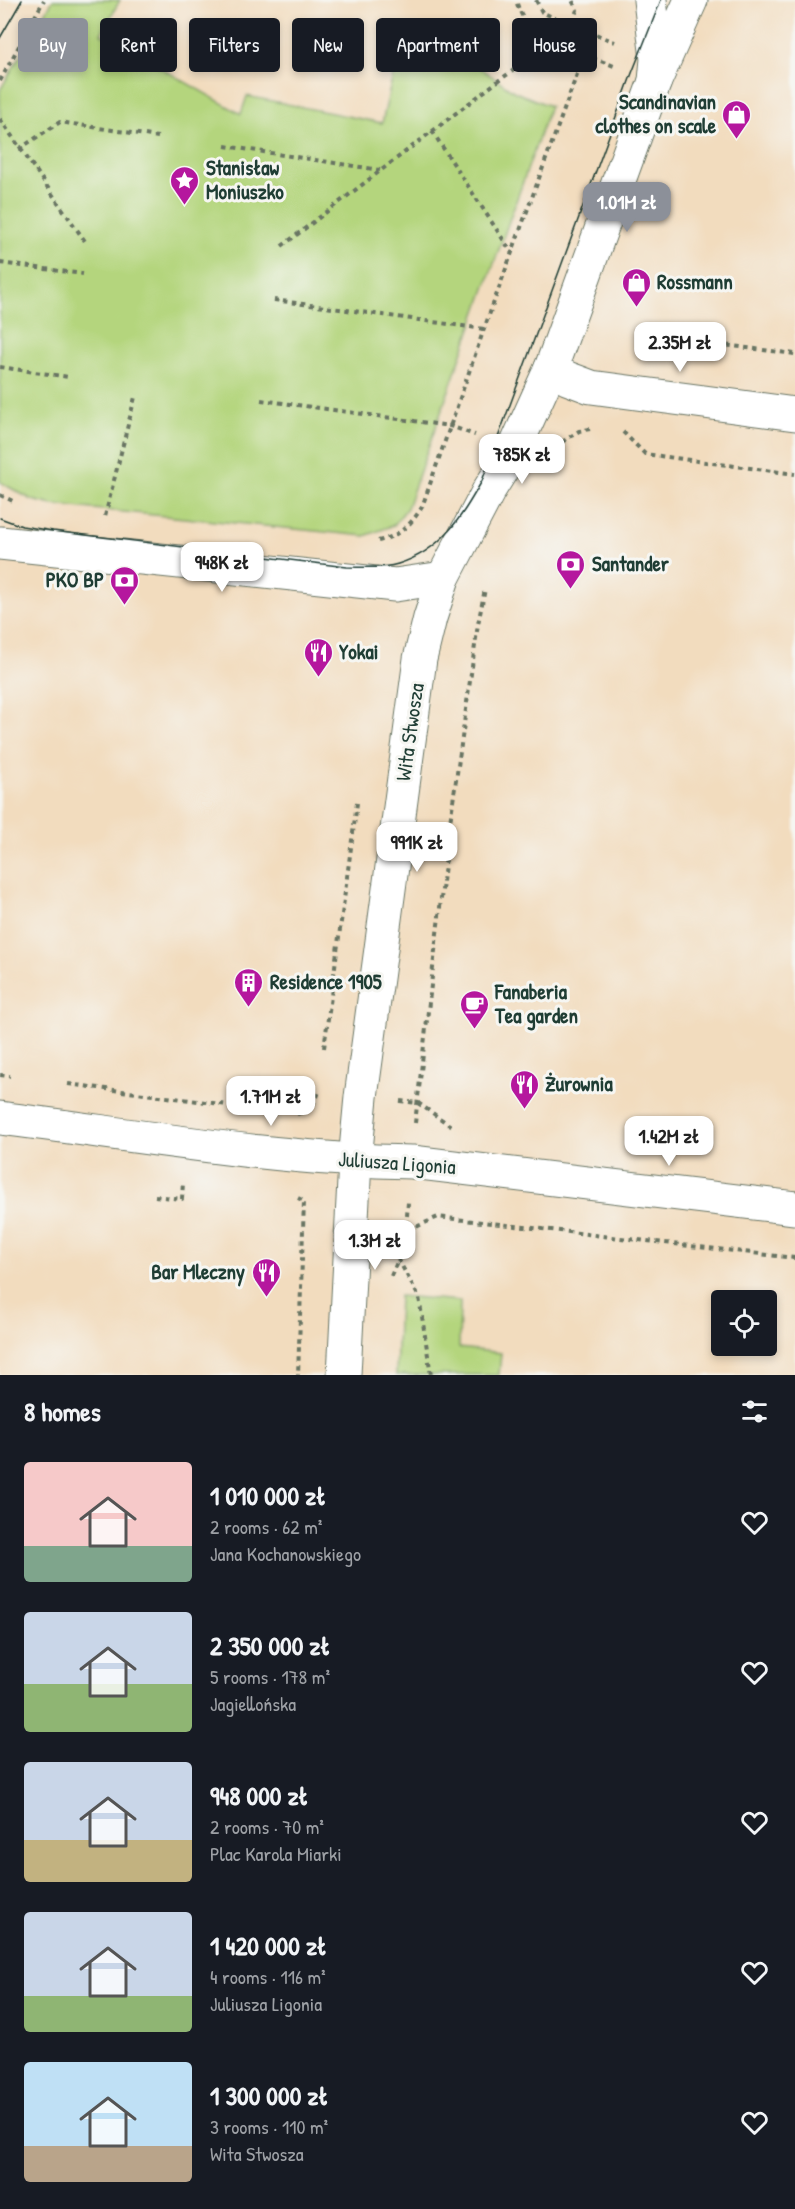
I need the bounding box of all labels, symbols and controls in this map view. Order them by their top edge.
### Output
chip: Buy [18,18,88,72]
chip: Rent [100,18,177,72]
chip: Filters [189,18,280,72]
chip: New [292,18,364,72]
chip: Apartment [376,18,500,72]
chip: House [512,18,597,72]
place label: Scandinavian clothes on scale [595,87,717,140]
shop icon: Scandinavian clothes on scale [721,98,753,140]
place label: Stanisław Moniuszko [206,153,284,206]
place icon: Stanisław Moniuszko [169,164,201,206]
pin: 1.01M zł [565,182,689,233]
text: 1.01M zł [597,188,657,215]
shop icon: Rossmann [620,266,652,308]
place label: Rossmann [657,267,733,296]
pin: 2.35M zł [618,322,742,373]
text: 2.35M zł [648,328,712,355]
pin: 785K zł [467,434,577,485]
text: 785K zł [493,440,551,467]
pin: 948K zł [167,542,277,593]
text: 948K zł [195,548,249,575]
bank icon: Santander [555,548,587,590]
place label: Santander [592,549,670,578]
bank icon: PKO BP [109,564,141,606]
place label: PKO BP [46,565,104,594]
restaurant icon: Yokai [302,636,334,678]
place label: Yokai [339,637,378,666]
street label: Wita Stwosza [388,681,431,783]
pin: 991K zł [362,822,472,873]
text: 991K zł [390,828,444,855]
building icon: Residence 1905 [233,966,265,1008]
place label: Residence 1905 [270,967,382,996]
place label: Fanaberia Tea garden [494,977,578,1031]
cafe icon: Fanaberia Tea garden [458,988,490,1030]
restaurant icon: Żurownia [508,1068,540,1110]
place label: Żurownia [545,1069,614,1098]
pin: 1.71M zł [209,1076,333,1127]
text: 1.71M zł [240,1082,302,1109]
pin: 1.42M zł [607,1116,731,1167]
text: 1.42M zł [638,1122,700,1149]
street label: Juliusza Ligonia [337,1144,457,1181]
pin: 1.3M zł [320,1220,430,1271]
text: 1.3M zł [348,1226,402,1253]
restaurant icon: Bar Mleczny [250,1256,282,1298]
place label: Bar Mleczny [151,1257,245,1287]
map controls [711,1290,777,1356]
button: locate [711,1290,777,1356]
text: 8 homes [24,1394,101,1429]
icon: filters [738,1395,771,1428]
text: 1 010 000 zł [210,1478,326,1513]
icon: home [72,1486,144,1558]
icon: heart [738,1506,771,1539]
text: 2 rooms · 62 m² [210,1513,322,1540]
text: Jana Kochanowskiego [210,1540,361,1567]
text: 2 350 000 zł [210,1628,330,1663]
icon: home [72,1636,144,1708]
icon: heart [738,1656,771,1689]
text: 5 rooms · 178 m² [210,1663,330,1690]
text: Jagiellońska [210,1690,296,1717]
text: 948 000 zł [210,1778,308,1813]
icon: home [72,1786,144,1858]
icon: heart [738,1806,771,1839]
text: 2 rooms · 70 m² [210,1813,324,1840]
text: Plac Karola Miarki [210,1840,342,1867]
text: 1 420 000 zł [210,1928,327,1963]
icon: home [72,1936,144,2008]
icon: heart [738,1956,771,1989]
text: 4 rooms · 116 m² [210,1963,326,1990]
text: Juliusza Ligonia [210,1990,322,2017]
text: 1 300 000 zł [210,2078,328,2113]
icon: home [72,2086,144,2158]
icon: heart [738,2106,771,2139]
text: 3 rooms · 110 m² [210,2113,328,2140]
text: Wita Stwosza [210,2140,304,2167]

